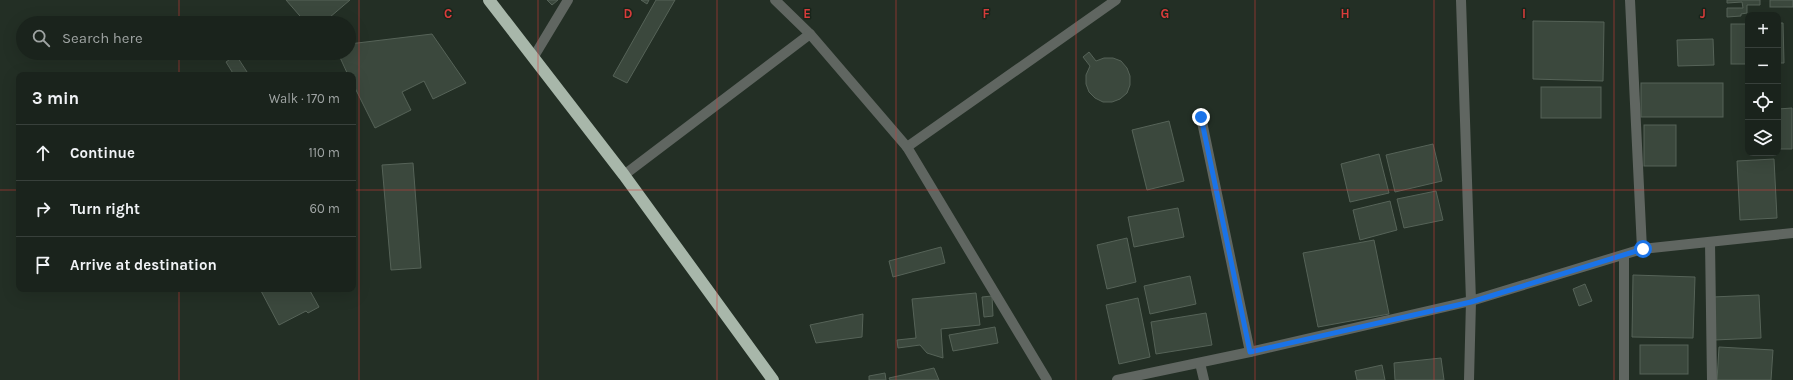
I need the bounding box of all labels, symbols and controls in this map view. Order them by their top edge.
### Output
text: C [444,6,452,21]
text: D [624,6,633,21]
text: E [803,6,811,21]
text: F [982,6,990,21]
text: G [1161,6,1169,21]
text: H [1340,6,1350,21]
text: I [1522,6,1526,21]
text: J [1700,6,1706,21]
map controls [1745,12,1781,156]
button: + [1745,12,1781,48]
search box [16,16,356,60]
icon: search [30,27,52,49]
text: Search here [62,29,143,47]
button: − [1745,48,1781,84]
button: locate [1745,84,1781,120]
text: 3 min [32,88,79,108]
text: Walk · 170 m [269,91,340,106]
route end [1192,108,1210,126]
button: layers [1745,120,1781,156]
icon: ahead [32,142,54,164]
text: Continue [70,144,135,162]
text: 110 m [308,145,340,160]
icon: right [32,198,54,220]
text: Turn right [70,200,140,218]
text: 60 m [310,201,340,216]
route start [1634,240,1652,258]
icon: arrive [32,254,54,276]
text: Arrive at destination [70,256,217,274]

